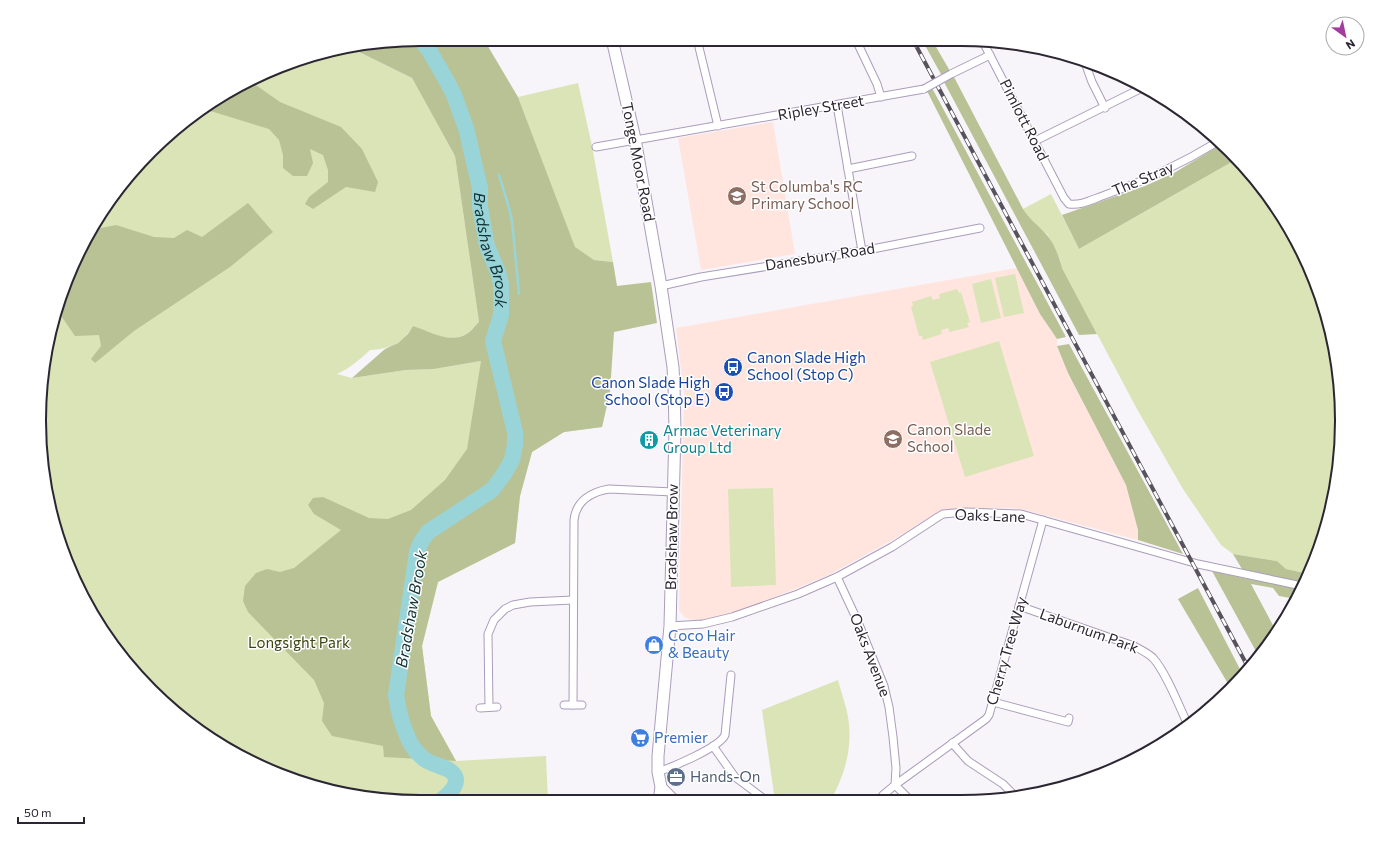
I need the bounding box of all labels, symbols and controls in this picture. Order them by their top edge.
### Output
north arrow [1325,16,1365,56]
text: N [1344,37,1358,53]
street label: Pimlott Road [997,76,1053,163]
street label: Ripley Street [776,91,865,123]
street label: Tonge Moor Road [619,101,659,223]
street label: The Stray [1109,157,1176,199]
place label: St Columba's RC Primary School [751,177,863,212]
school or university icon: St Columba's RC Primary School [726,185,748,207]
water label: Bradshaw Brook [471,192,511,308]
street label: Danesbury Road [764,238,876,274]
place label: Canon Slade High School (Stop C) [747,348,866,383]
bus stop icon: Canon Slade High School (Stop C) [722,356,744,378]
place label: Canon Slade High School (Stop E) [591,373,710,408]
bus stop icon: Canon Slade High School (Stop E) [713,381,735,403]
place label: Canon Slade School [907,420,991,455]
place label: Armac Veterinary Group Ltd [663,421,782,456]
school or university icon: Canon Slade School [882,428,904,450]
building icon: Armac Veterinary Group Ltd [638,429,660,451]
street label: Bradshaw Brow [661,484,681,590]
street label: Oaks Lane [954,505,1026,525]
water label: Bradshaw Brook [391,548,430,669]
street label: Cherry Tree Way [982,594,1030,707]
street label: Laburnum Park [1037,604,1141,656]
street label: Oaks Avenue [847,610,895,699]
place label: Coco Hair & Beauty [668,626,735,661]
park label: Longsight Park [248,633,350,651]
shop icon: Coco Hair & Beauty [643,634,665,656]
supermarket icon: Premier [629,727,651,749]
place label: Premier [654,728,708,746]
office icon: Hands-On [665,766,687,788]
place label: Hands-On [690,767,760,785]
scale bar [18,799,84,825]
text: 50 m [24,805,52,819]

